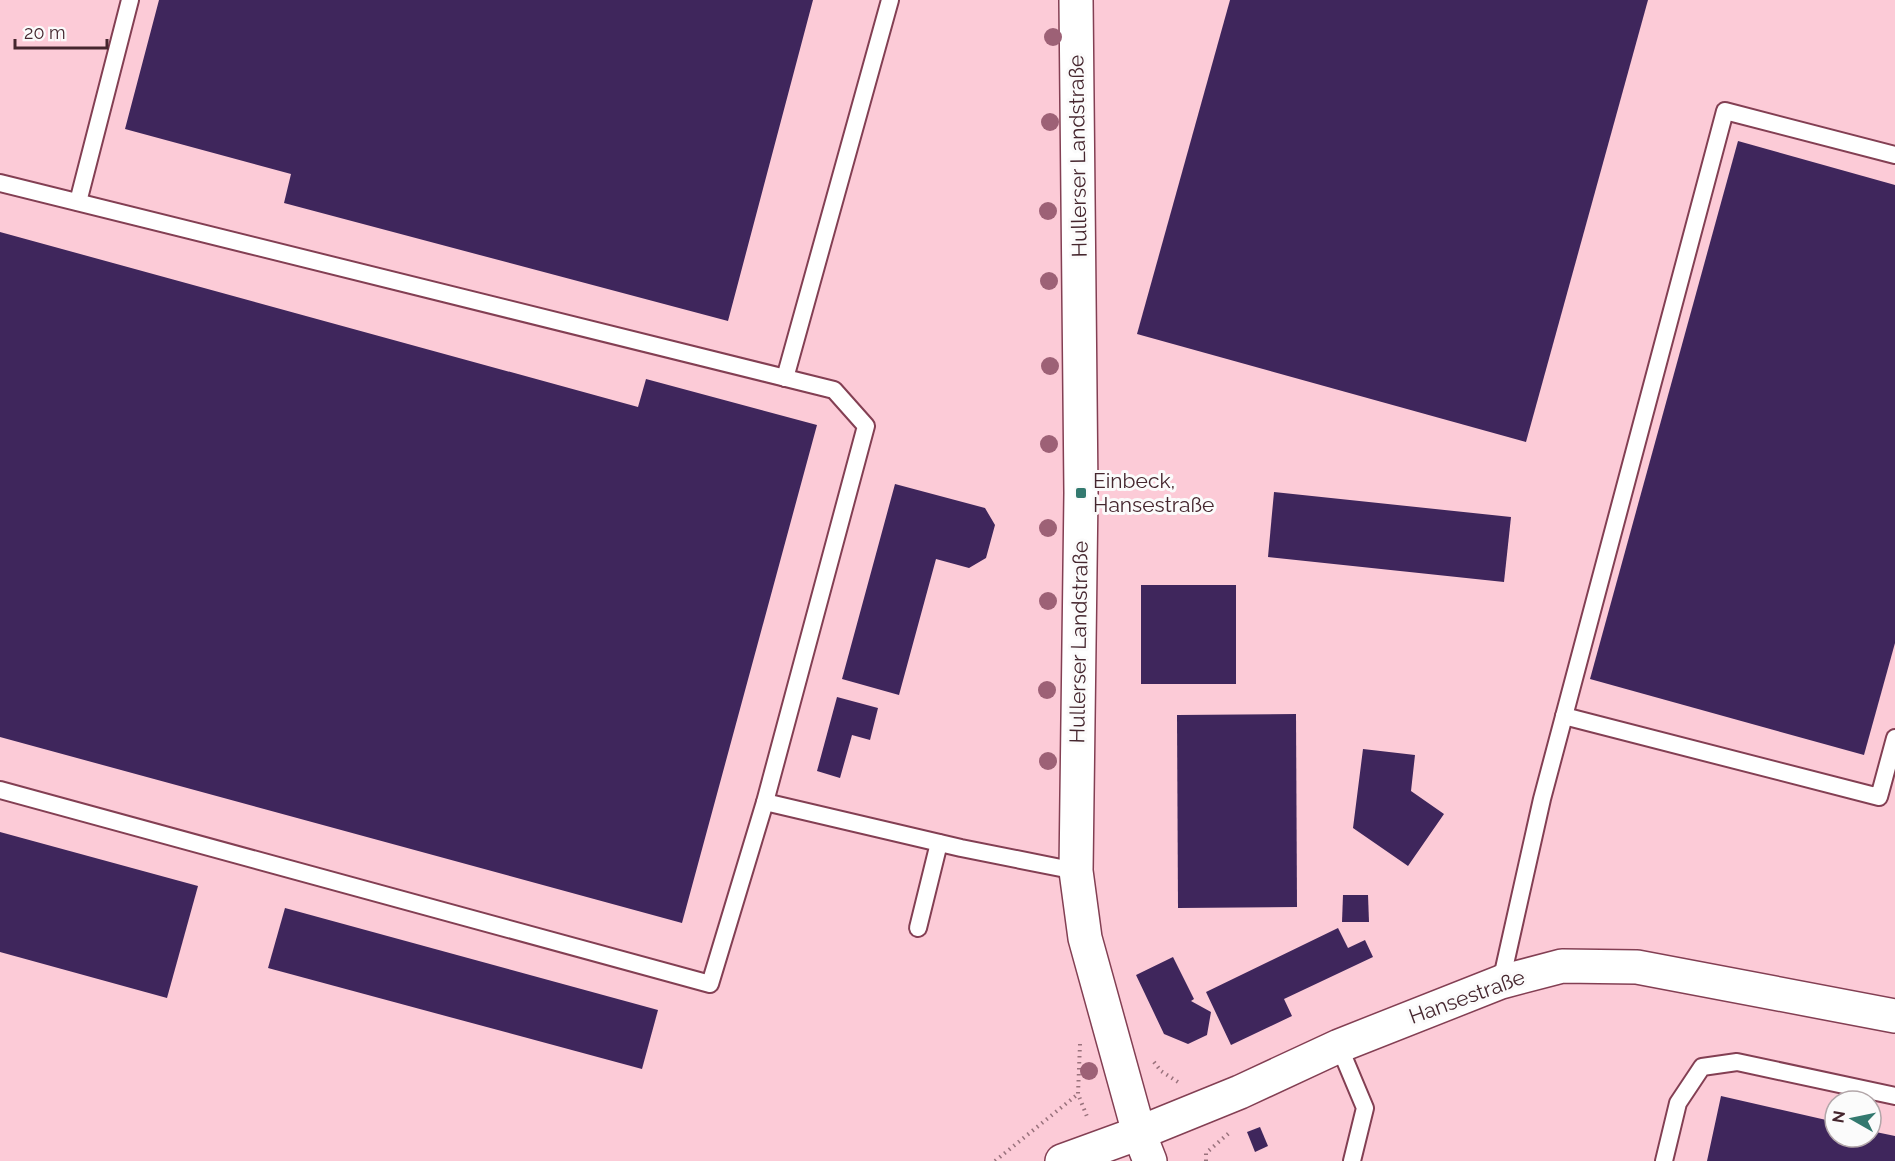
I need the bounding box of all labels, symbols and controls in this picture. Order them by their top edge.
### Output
scale bar [15,12,106,50]
text: 20 m [24,22,66,43]
street label: Hullerser Landstraße [1063,54,1092,258]
place label: Einbeck, Hansestraße [1093,468,1214,517]
marker: Einbeck, Hansestraße [1074,486,1088,500]
street label: Hullerser Landstraße [1064,540,1093,744]
street label: Hansestraße [1406,964,1528,1029]
north arrow [1823,1089,1883,1149]
text: N [1828,1109,1849,1124]

